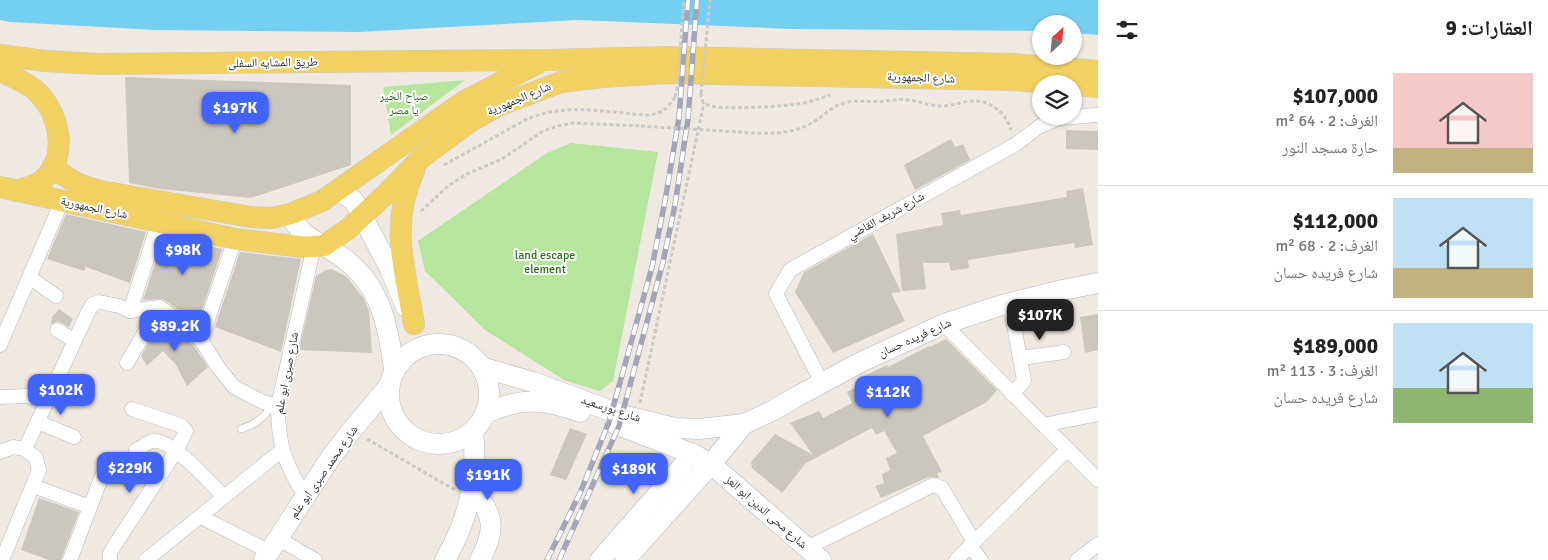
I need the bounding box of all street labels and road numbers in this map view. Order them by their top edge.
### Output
street label: طريق المشايه السفلى [228,55,318,71]
street label: شارع الجمهورية [887,69,955,87]
street label: شارع الجمهورية [485,79,553,119]
street label: شارع شريف القاضي [845,189,928,245]
street label: شارع الجمهورية [59,194,129,222]
street label: شارع فريده حسان [876,315,954,361]
street label: شارع صبرى ابو علم [272,331,302,415]
street label: شارع بورسعيد [579,392,643,426]
street label: شارع محمد صبرى ابو علم [286,423,362,521]
street label: شارع محى الدين ابو العز [721,471,810,552]

